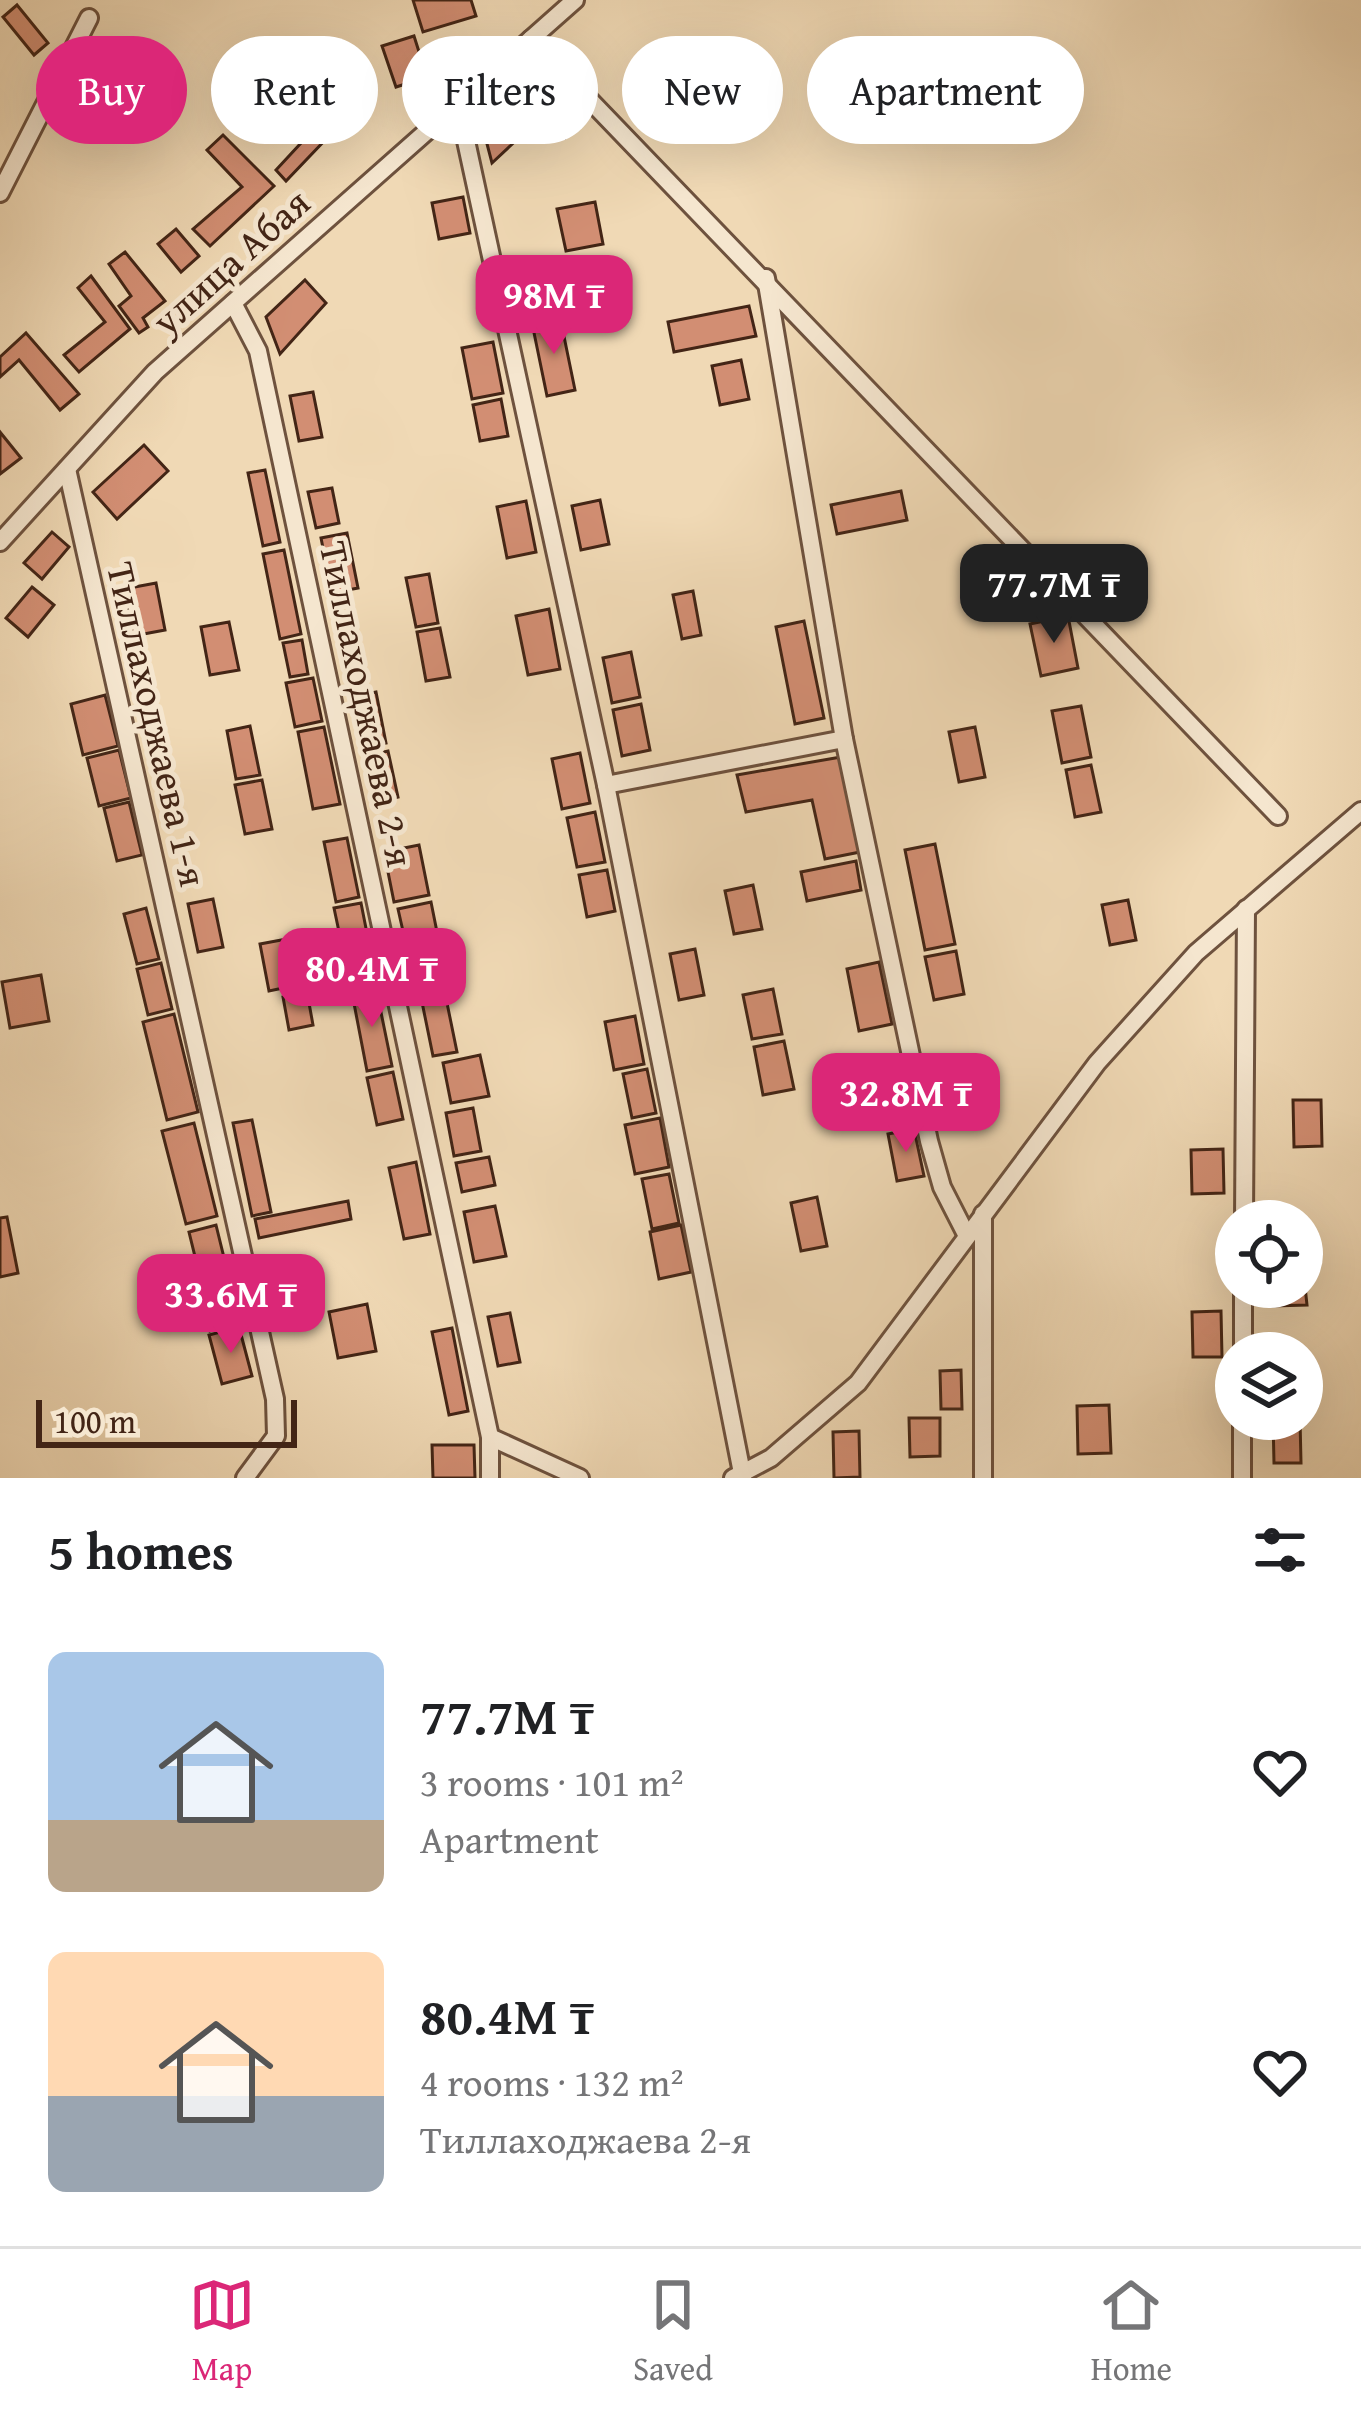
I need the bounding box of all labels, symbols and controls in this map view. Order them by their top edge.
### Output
chip: Buy [36,36,187,144]
chip: Rent [211,36,378,144]
chip: Filters [402,36,598,144]
chip: New [622,36,783,144]
chip: Apartment [807,36,1084,144]
street label: улица Абая [137,174,322,348]
pin: 98M ₸ [470,255,638,357]
text: 98M ₸ [503,265,605,322]
street label: Тиллаходжаева 2-я [306,536,430,872]
pin: 77.7M ₸ [943,544,1165,646]
text: 77.7M ₸ [987,554,1121,611]
street label: Тиллаходжаева 1-я [93,556,223,892]
pin: 80.4M ₸ [261,928,483,1030]
text: 80.4M ₸ [305,938,439,995]
pin: 32.8M ₸ [795,1053,1017,1155]
text: 32.8M ₸ [839,1063,973,1120]
map controls [1215,1200,1323,1440]
button: locate [1215,1200,1323,1308]
pin: 33.6M ₸ [120,1254,342,1356]
text: 33.6M ₸ [164,1264,298,1321]
button: layers [1215,1332,1323,1440]
scale bar [36,1394,297,1447]
text: 100 m [54,1397,136,1445]
text: 5 homes [48,1513,234,1588]
icon: filters [1247,1517,1313,1583]
text: 77.7M ₸ [420,1678,595,1753]
icon: home [144,1700,288,1844]
icon: heart [1247,1739,1313,1805]
text: 3 rooms · 101 m² [420,1753,684,1810]
text: Apartment [420,1810,599,1867]
text: 80.4M ₸ [420,1978,595,2053]
icon: home [144,2000,288,2144]
icon: heart [1247,2039,1313,2105]
text: 4 rooms · 132 m² [420,2053,684,2110]
text: Тиллаходжаева 2-я [420,2110,751,2167]
tab: Map [189,2272,255,2392]
tab: Saved [633,2272,713,2392]
tab: Home [1091,2272,1172,2392]

